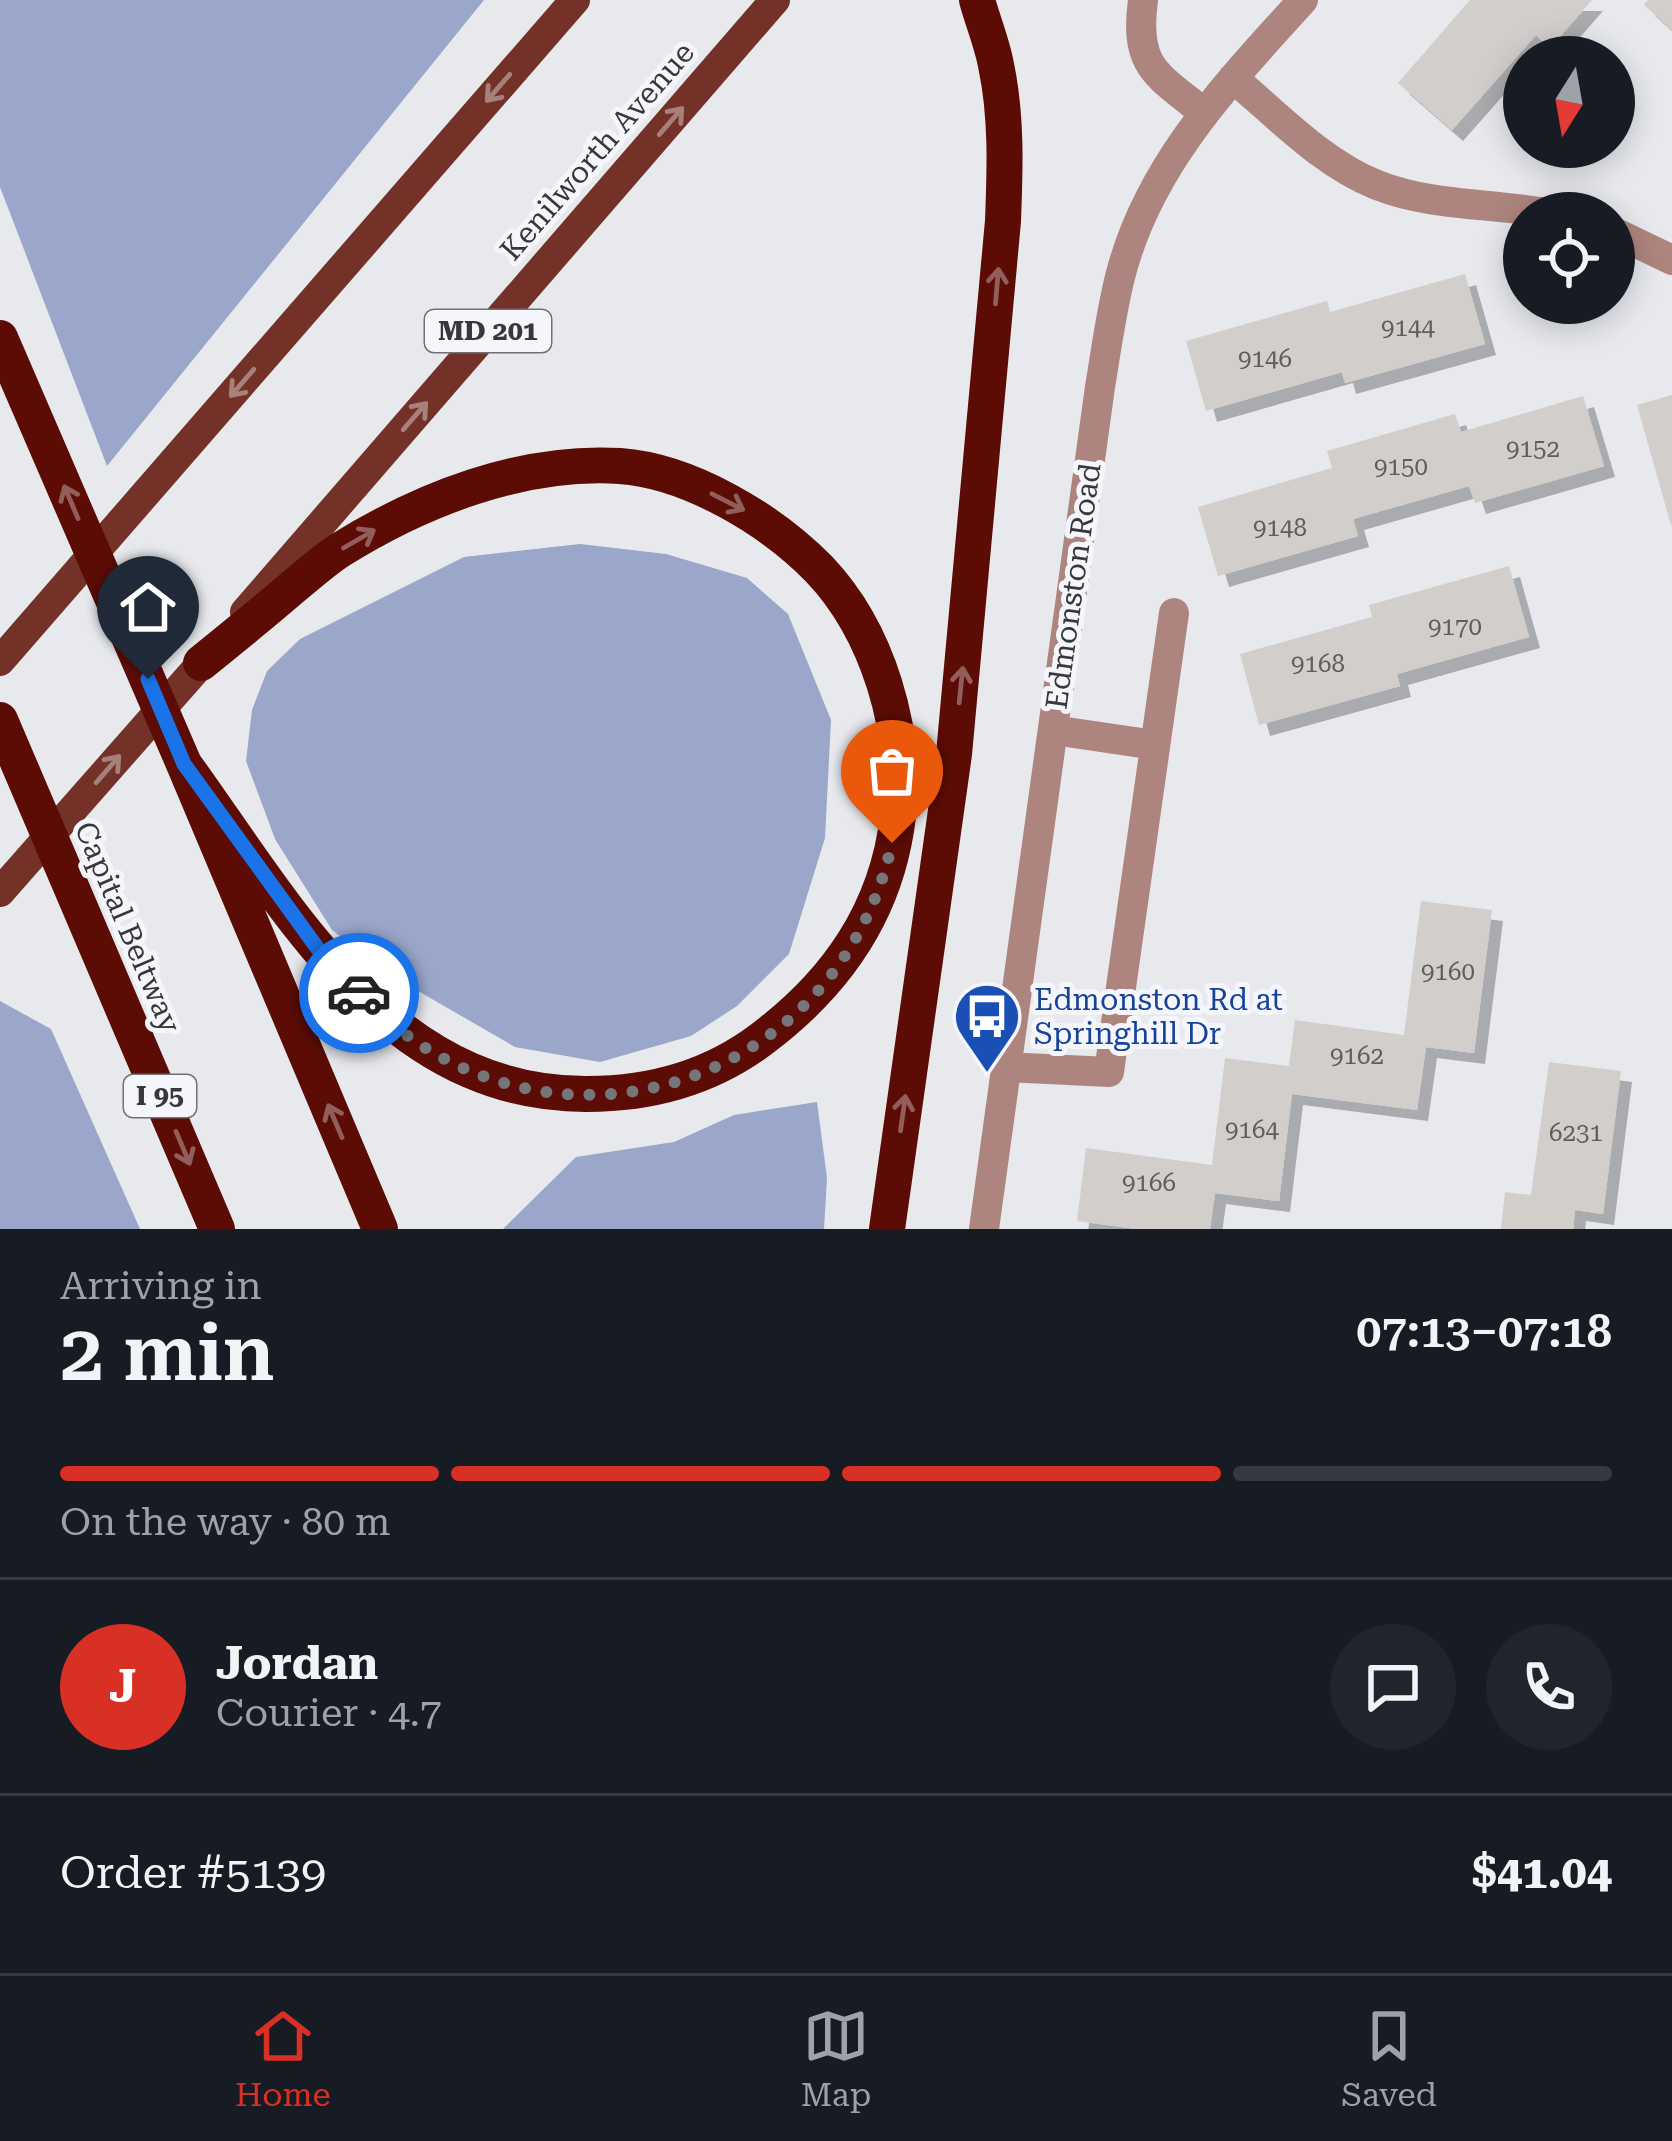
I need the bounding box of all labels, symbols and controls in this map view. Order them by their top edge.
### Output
street label: Kenilworth Avenue [493,35,701,267]
north arrow [1503,36,1635,168]
map controls [1503,36,1635,324]
one-way arrow [485,72,512,103]
one-way arrow [656,106,684,137]
button: locate [1503,192,1635,324]
one-way arrow [986,267,1009,306]
road number: MD 201 [425,310,551,352]
house number: 9144 [1381,314,1435,342]
house number: 9146 [1238,345,1292,373]
one-way arrow [229,367,256,398]
one-way arrow [401,401,428,432]
house number: 9152 [1506,435,1560,463]
house number: 9150 [1374,453,1428,481]
street label: Edmonston Road [1038,461,1108,711]
one-way arrow [59,485,81,521]
one-way arrow [710,491,746,514]
house number: 9148 [1253,514,1307,542]
one-way arrow [341,527,376,551]
pin [97,556,199,679]
icon: home [115,574,181,640]
house number: 9170 [1428,613,1482,641]
house number: 9168 [1291,650,1345,678]
one-way arrow [950,666,973,705]
pin [841,720,943,843]
icon: bag [859,738,925,804]
one-way arrow [94,754,121,785]
street label: Capital Beltway [68,816,188,1038]
courier [299,933,419,1053]
house number: 9160 [1421,958,1475,986]
icon: car [326,960,392,1026]
bus stop icon: Edmonston Rd at Springhill Dr [952,981,1022,1075]
place label: Edmonston Rd at Springhill Dr [1034,982,1283,1051]
house number: 9162 [1330,1042,1384,1070]
road number: I 95 [124,1075,196,1117]
one-way arrow [892,1094,915,1133]
one-way arrow [323,1104,344,1141]
house number: 9164 [1225,1116,1279,1144]
house number: 6231 [1549,1119,1603,1147]
one-way arrow [173,1129,195,1165]
house number: 9166 [1122,1169,1176,1197]
text: Arriving in [60,1263,262,1309]
text: 07:13–07:18 [1356,1305,1612,1358]
text: 2 min [60,1308,275,1399]
text: On the way · 80 m [60,1499,391,1545]
button: chat [1330,1624,1456,1750]
button: phone [1486,1624,1612,1750]
text: Jordan [216,1637,378,1690]
text: J [109,1660,137,1713]
text: Courier · 4.7 [216,1690,442,1736]
text: Order #5139 [60,1846,326,1899]
text: $41.04 [1472,1846,1612,1899]
tab: Home [235,2003,331,2114]
tab: Map [801,2003,871,2114]
tab: Saved [1341,2003,1437,2114]

